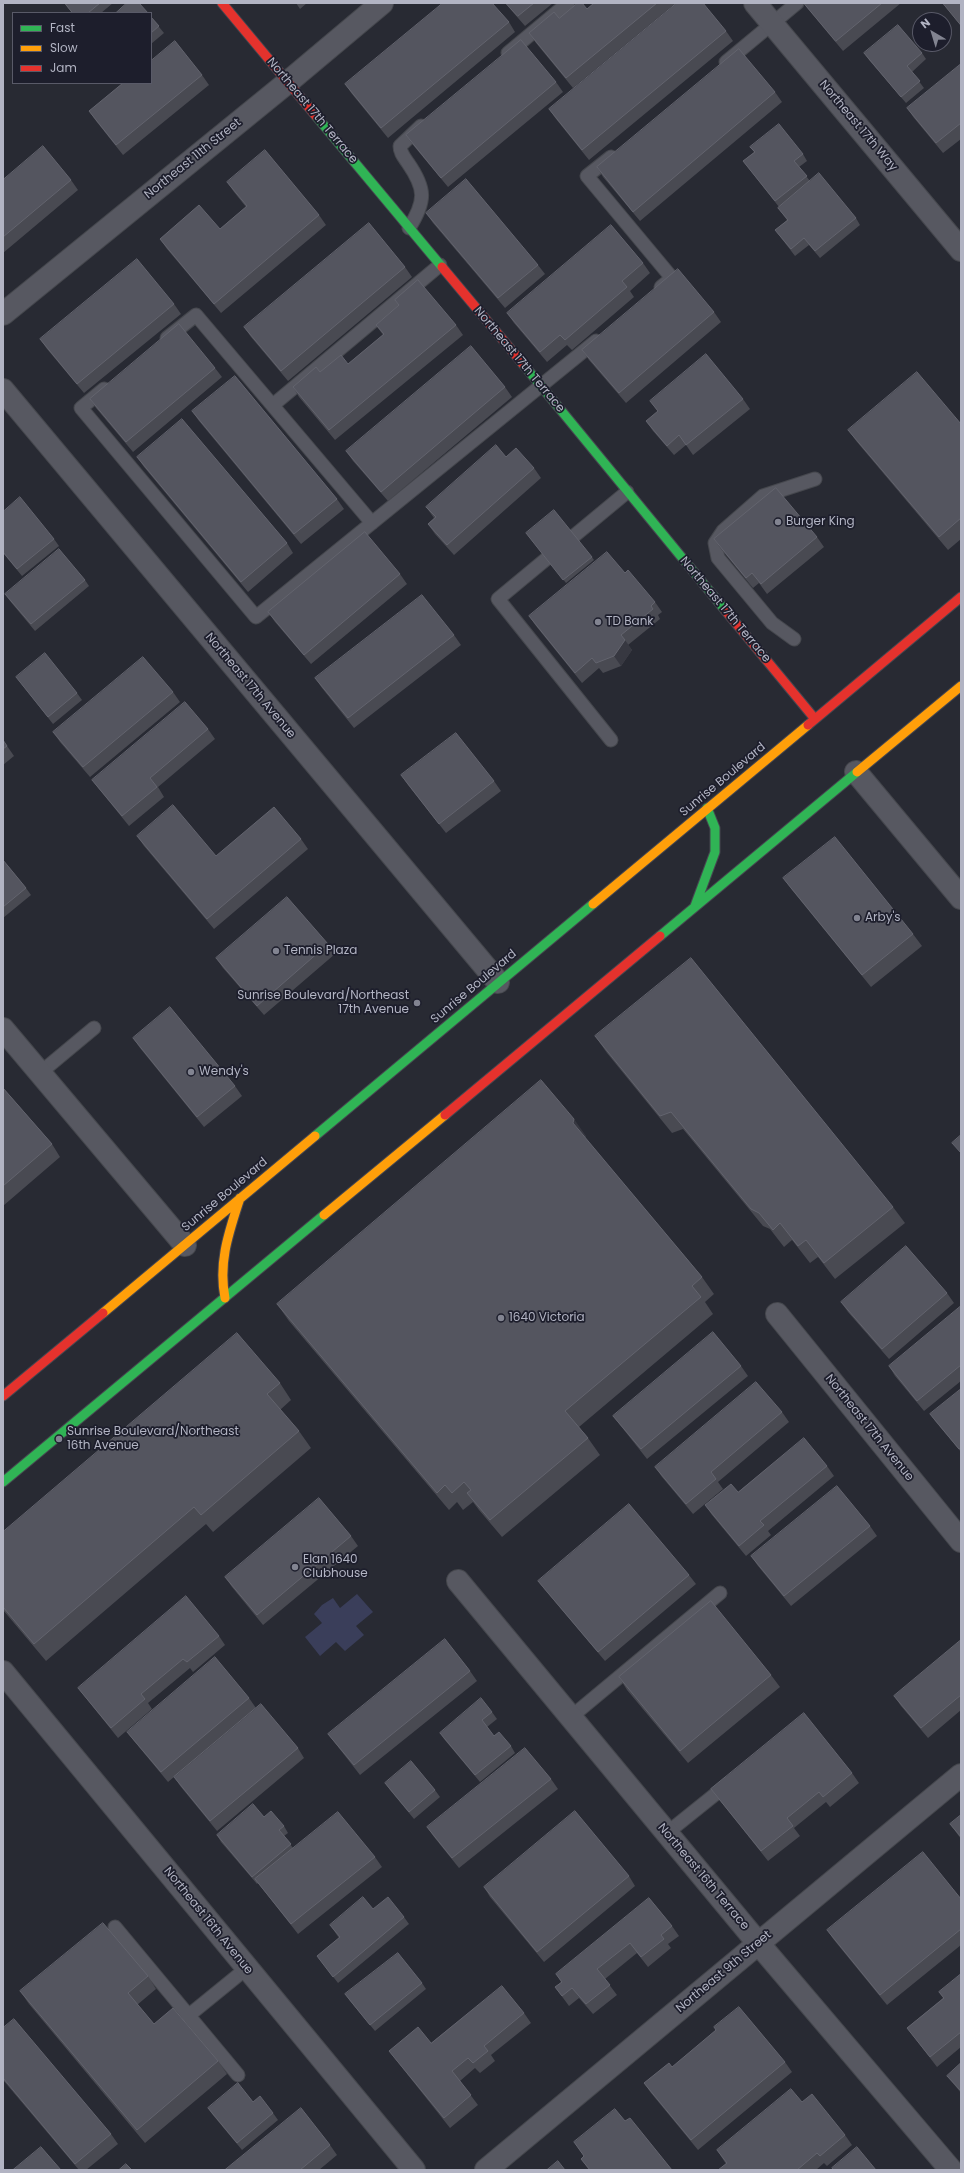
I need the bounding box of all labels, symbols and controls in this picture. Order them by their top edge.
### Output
legend [12,12,152,84]
north arrow [912,12,952,52]
text: N [917,14,933,32]
text: Fast [50,19,75,36]
text: Slow [50,39,78,56]
street label: Northeast 17th Terrace [264,55,360,167]
text: Jam [50,59,77,76]
street label: Northeast 17th Way [816,78,900,174]
street label: Northeast 11th Street [142,116,244,202]
street label: Northeast 17th Terrace [471,304,567,416]
place label: Burger King [786,515,855,529]
marker: Burger King [773,517,783,527]
street label: Northeast 17th Terrace [677,554,773,666]
place label: TD Bank [606,615,654,629]
marker: TD Bank [593,617,603,627]
street label: Northeast 17th Avenue [202,631,298,741]
street label: Sunrise Boulevard [677,740,769,820]
place label: Arby's [865,911,901,925]
marker: Arby's [852,913,862,923]
place label: Tennis Plaza [284,944,357,958]
marker: Tennis Plaza [271,946,281,956]
street label: Sunrise Boulevard [428,947,520,1027]
place label: Sunrise Boulevard/Northeast 17th Avenue [237,989,409,1017]
marker: Sunrise Boulevard/Northeast 17th Avenue [412,998,422,1008]
place label: Wendy's [199,1065,249,1079]
marker: Wendy's [186,1067,196,1077]
street label: Sunrise Boulevard [179,1155,271,1235]
place label: 1640 Victoria [509,1311,585,1325]
marker: 1640 Victoria [496,1313,506,1323]
street label: Northeast 17th Avenue [822,1372,916,1484]
place label: Sunrise Boulevard/Northeast 16th Avenue [67,1425,239,1453]
marker: Sunrise Boulevard/Northeast 16th Avenue [54,1434,64,1444]
place label: Elan 1640 Clubhouse [303,1553,368,1581]
marker: Elan 1640 Clubhouse [290,1562,300,1572]
street label: Northeast 16th Terrace [654,1821,752,1933]
street label: Northeast 16th Avenue [160,1864,256,1978]
street label: Northeast 9th Street [673,1928,775,2016]

